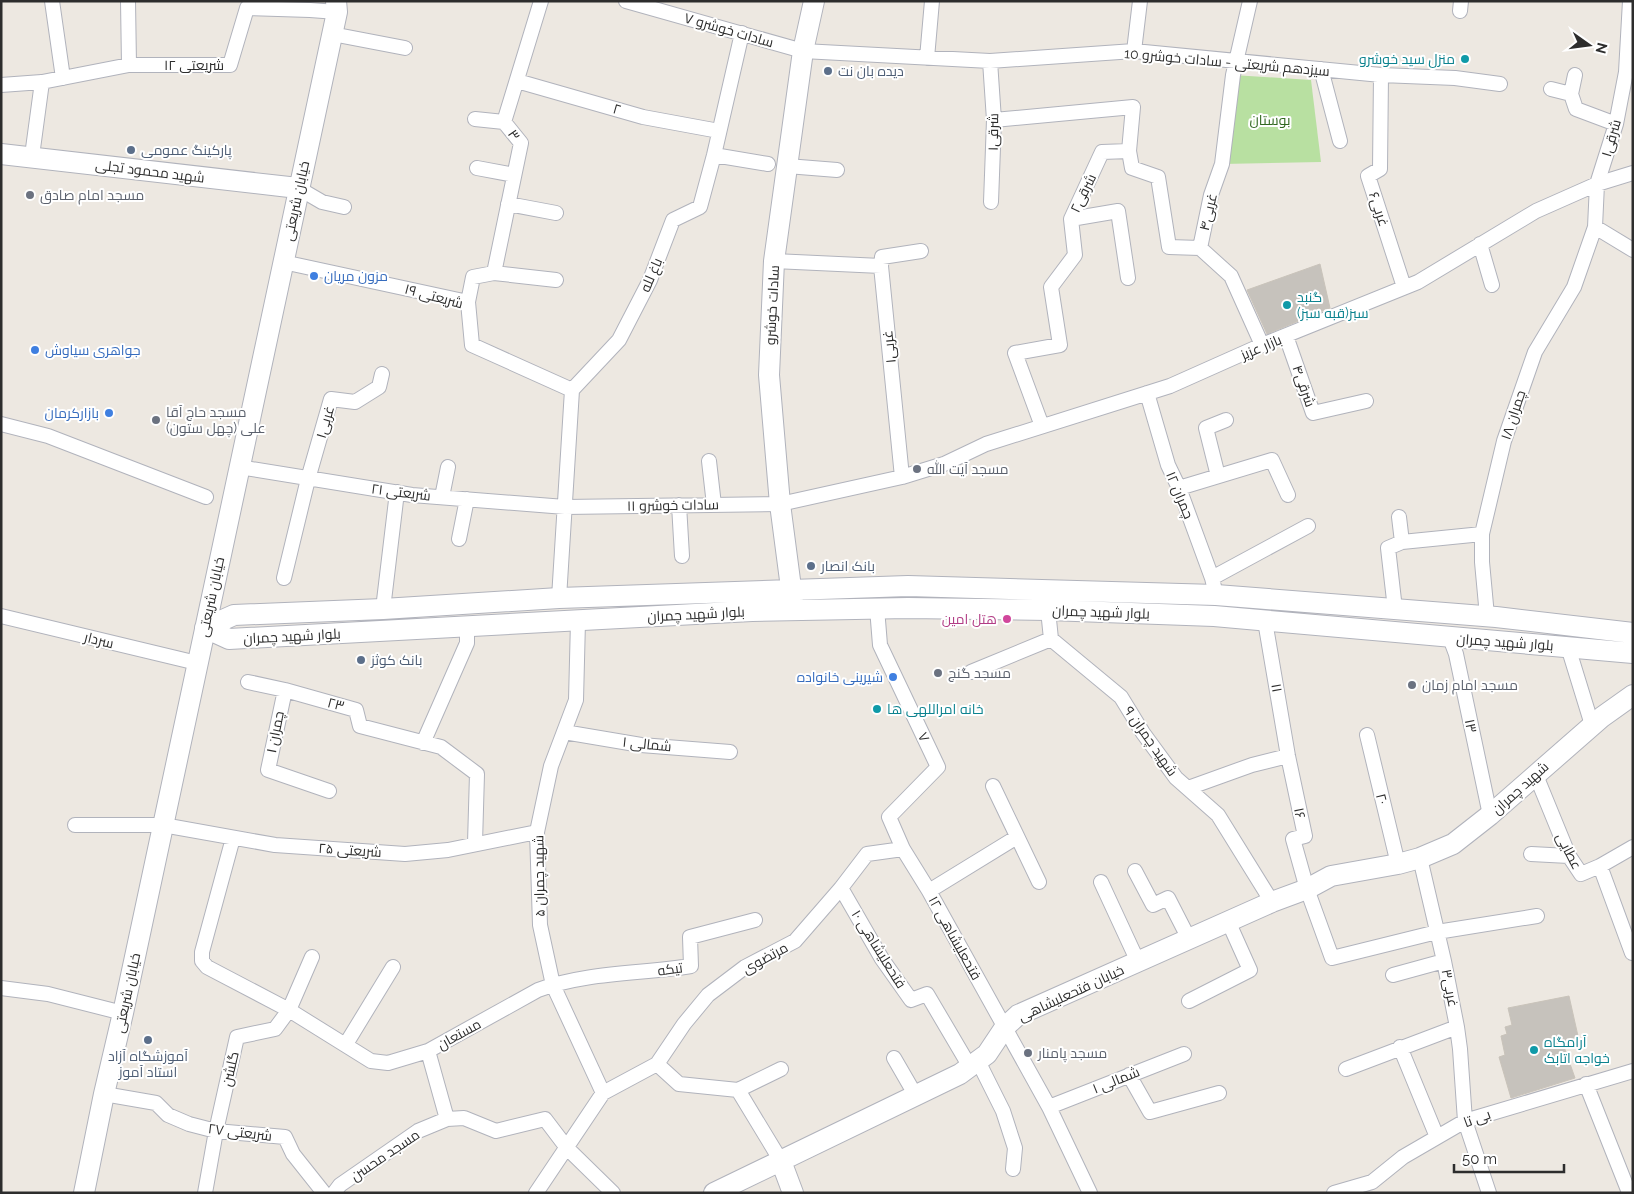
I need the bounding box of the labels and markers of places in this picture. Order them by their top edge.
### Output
place label: منزل سید خوشرو [1359,51,1455,68]
marker: منزل سید خوشرو [1459,53,1471,65]
place label: دیده بان نت [838,63,904,79]
marker: دیده بان نت [822,65,834,77]
place label: پارکینگ عمومی [141,142,232,160]
marker: پارکینگ عمومی [125,144,137,156]
place label: مسجد امام صادق [40,187,144,205]
marker: مسجد امام صادق [24,189,36,201]
place label: مزون مریان [324,268,388,284]
marker: مزون مریان [308,270,320,282]
place label: گنبد سبز(قبه سبز) [1297,289,1369,321]
marker: گنبد سبز(قبه سبز) [1281,299,1293,311]
place label: جواهری سیاوش [45,342,141,358]
marker: جواهری سیاوش [29,344,41,356]
place label: مسجد حاج آقا علی (چهل ستون) [166,404,266,438]
place label: بازارکرمان [45,405,99,421]
marker: بازارکرمان [103,407,115,419]
marker: مسجد حاج آقا علی (چهل ستون) [150,414,162,426]
place label: مسجد آیت الله [927,460,1009,477]
marker: مسجد آیت الله [911,463,923,475]
place label: بانک انصار [820,558,875,574]
marker: بانک انصار [805,560,817,572]
place label: هتل امین [942,611,997,627]
marker: هتل امین [1001,613,1013,625]
place label: بانک کوثز [370,652,422,668]
marker: بانک کوثز [355,654,367,666]
place label: مسجد گنج [948,665,1011,682]
marker: مسجد گنج [932,667,944,679]
place label: شیرینی خانواده [797,669,883,685]
marker: شیرینی خانواده [887,671,899,683]
place label: مسجد امام زمان [1422,677,1518,695]
marker: مسجد امام زمان [1406,679,1418,691]
place label: خانه امراللهی ها [887,701,984,717]
marker: خانه امراللهی ها [871,703,883,715]
marker: آموزشگاه آزاد استاد آموز [142,1034,154,1046]
place label: آرامگاه خواجه اتابک [1544,1034,1610,1066]
marker: آرامگاه خواجه اتابک [1528,1044,1540,1056]
place label: مسجد پامنار [1037,1045,1107,1063]
marker: مسجد پامنار [1022,1047,1034,1059]
place label: آموزشگاه آزاد استاد آموز [108,1048,188,1080]

